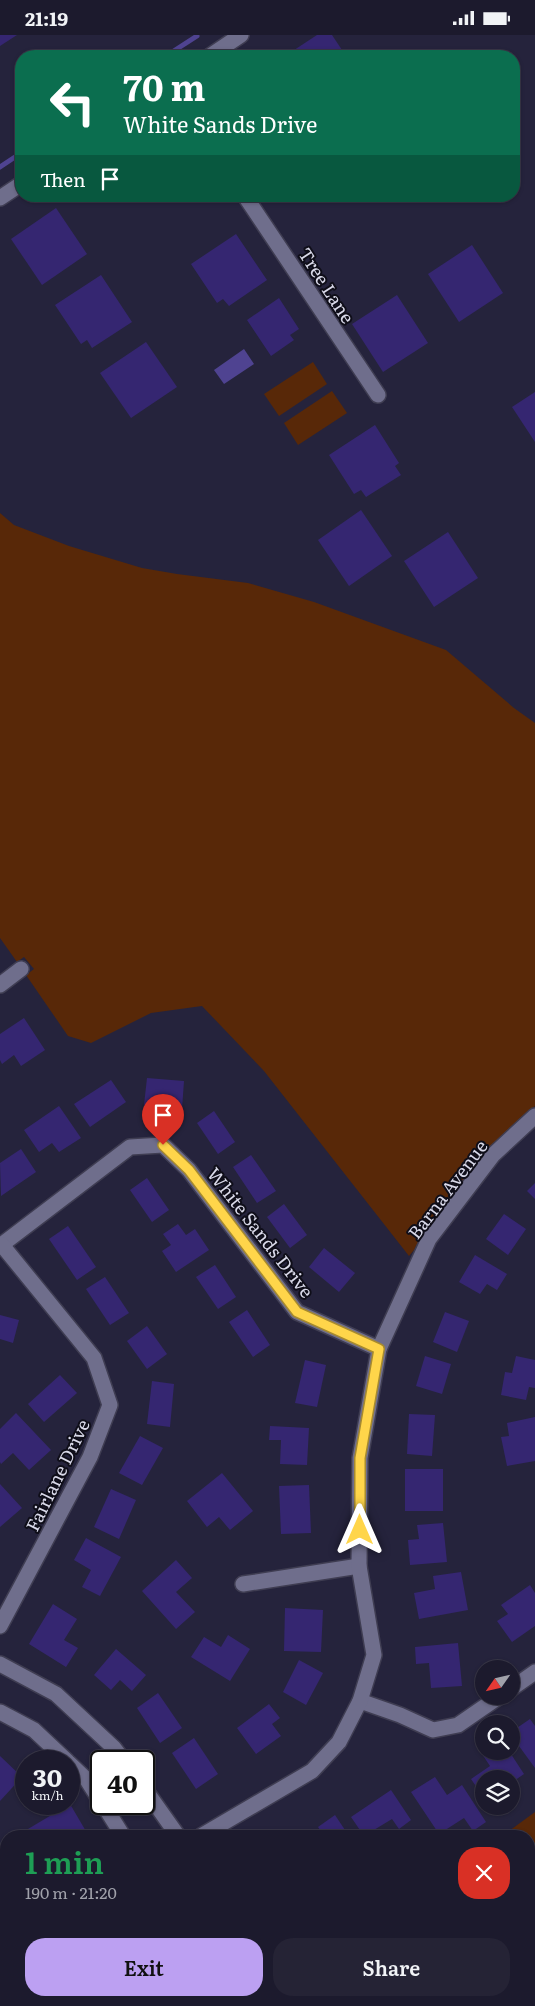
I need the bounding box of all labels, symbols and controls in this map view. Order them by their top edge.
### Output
text: 21:19 [25,4,68,32]
text: 70 m [123,60,205,112]
icon: left [40,70,105,135]
text: White Sands Drive [123,107,317,140]
text: Then [40,165,86,193]
icon: arrive [96,165,124,193]
street label: Tree Lane [292,242,362,328]
pin [142,1094,184,1145]
icon: arrive [149,1101,177,1129]
street label: Barna Avenue [401,1134,493,1244]
street label: White Sands Drive [201,1161,321,1303]
street label: Fairlane Drive [18,1414,96,1536]
position arrow [333,1503,385,1555]
north arrow [475,1660,520,1705]
map controls [475,1660,520,1815]
button: search [475,1715,520,1760]
speed limit sign: 40 [90,1750,155,1815]
text: 30 [33,1758,62,1795]
button: layers [475,1770,520,1815]
text: km/h [32,1786,63,1804]
text: 1 min [25,1839,104,1883]
button: close [458,1847,510,1899]
text: 190 m · 21:20 [25,1880,117,1904]
button: Exit [25,1938,263,1996]
button: Share [273,1938,510,1996]

